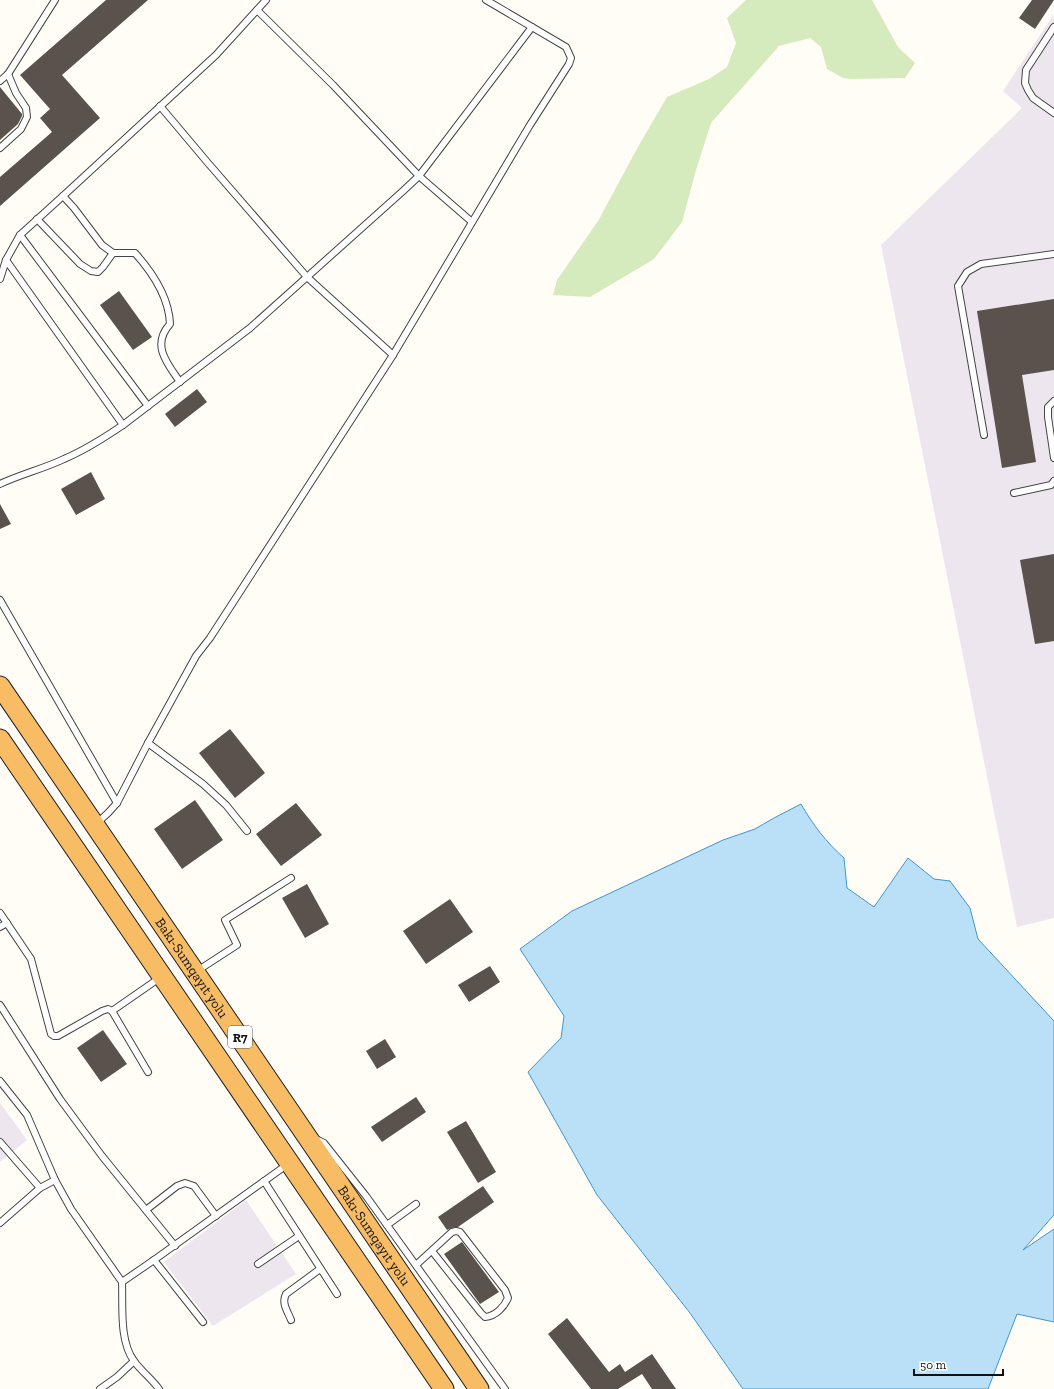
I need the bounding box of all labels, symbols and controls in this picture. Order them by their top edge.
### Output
street label: Bakı-Sumqayıt yolu [152,915,232,1021]
road number: R7 [228,1026,252,1048]
street label: Bakı-Sumqayıt yolu [334,1183,414,1289]
scale bar [914,1351,1003,1377]
text: 50 m [920,1358,947,1372]

